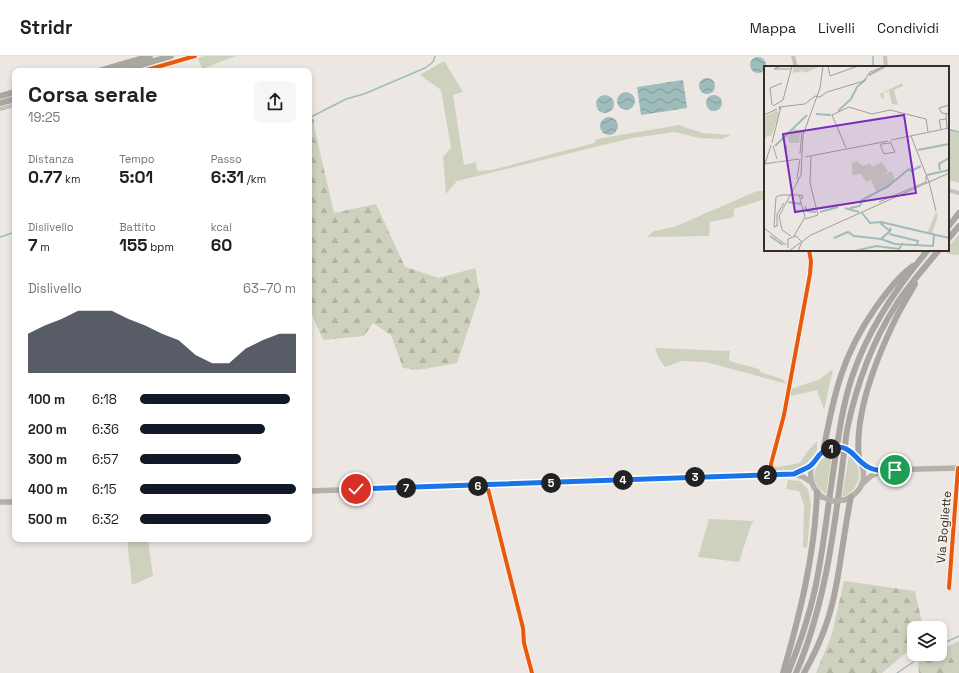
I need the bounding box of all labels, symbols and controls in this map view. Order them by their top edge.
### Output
text: Stridr [20,15,72,40]
text: Mappa [750,19,796,37]
text: Livelli [818,19,855,37]
text: Condividi [877,19,939,37]
inset map [764,66,949,251]
text: Corsa serale [28,80,158,108]
button: share [254,81,296,123]
text: 19:25 [28,109,60,126]
text: Distanza [28,152,74,166]
text: Tempo [119,152,155,166]
text: Passo [211,152,242,166]
text: 0.77 [28,166,62,188]
text: 5:01 [119,166,153,188]
text: 6:31 [211,166,244,188]
text: km [62,172,80,186]
text: /km [244,172,266,186]
text: Dislivello [28,220,74,234]
text: Battito [119,220,156,234]
text: kcal [211,220,232,234]
text: 7 [28,234,37,256]
text: 155 [119,234,147,256]
text: 60 [211,234,232,256]
text: m [37,240,50,254]
text: bpm [147,240,174,254]
text: Dislivello [28,280,82,297]
text: 63–70 m [243,280,296,297]
text: 100 m [28,391,65,408]
text: 6:18 [92,391,117,408]
text: 200 m [28,421,67,438]
text: 6:36 [92,421,119,438]
pin: 1 [821,439,841,459]
text: 1 [829,442,833,456]
text: 300 m [28,451,67,468]
text: 6:57 [92,451,118,468]
pin [878,453,912,487]
icon: arrive [884,459,906,481]
pin: 2 [757,465,777,485]
pin: 3 [685,467,705,487]
text: 2 [764,468,770,482]
pin: 4 [613,470,633,490]
text: 3 [692,470,698,484]
pin [339,472,373,506]
pin: 5 [541,473,561,493]
text: 4 [620,473,627,487]
pin: 6 [468,476,488,496]
text: 5 [548,476,554,490]
icon: check [345,478,367,500]
pin: 7 [396,478,416,498]
text: 6 [475,479,481,493]
text: 400 m [28,481,68,498]
text: 6:15 [92,481,116,498]
text: 7 [403,481,409,495]
street label: Via Bogliette [933,490,955,564]
text: 500 m [28,511,67,528]
text: 6:32 [92,511,119,528]
map controls [907,621,947,661]
button: layers [907,621,947,661]

